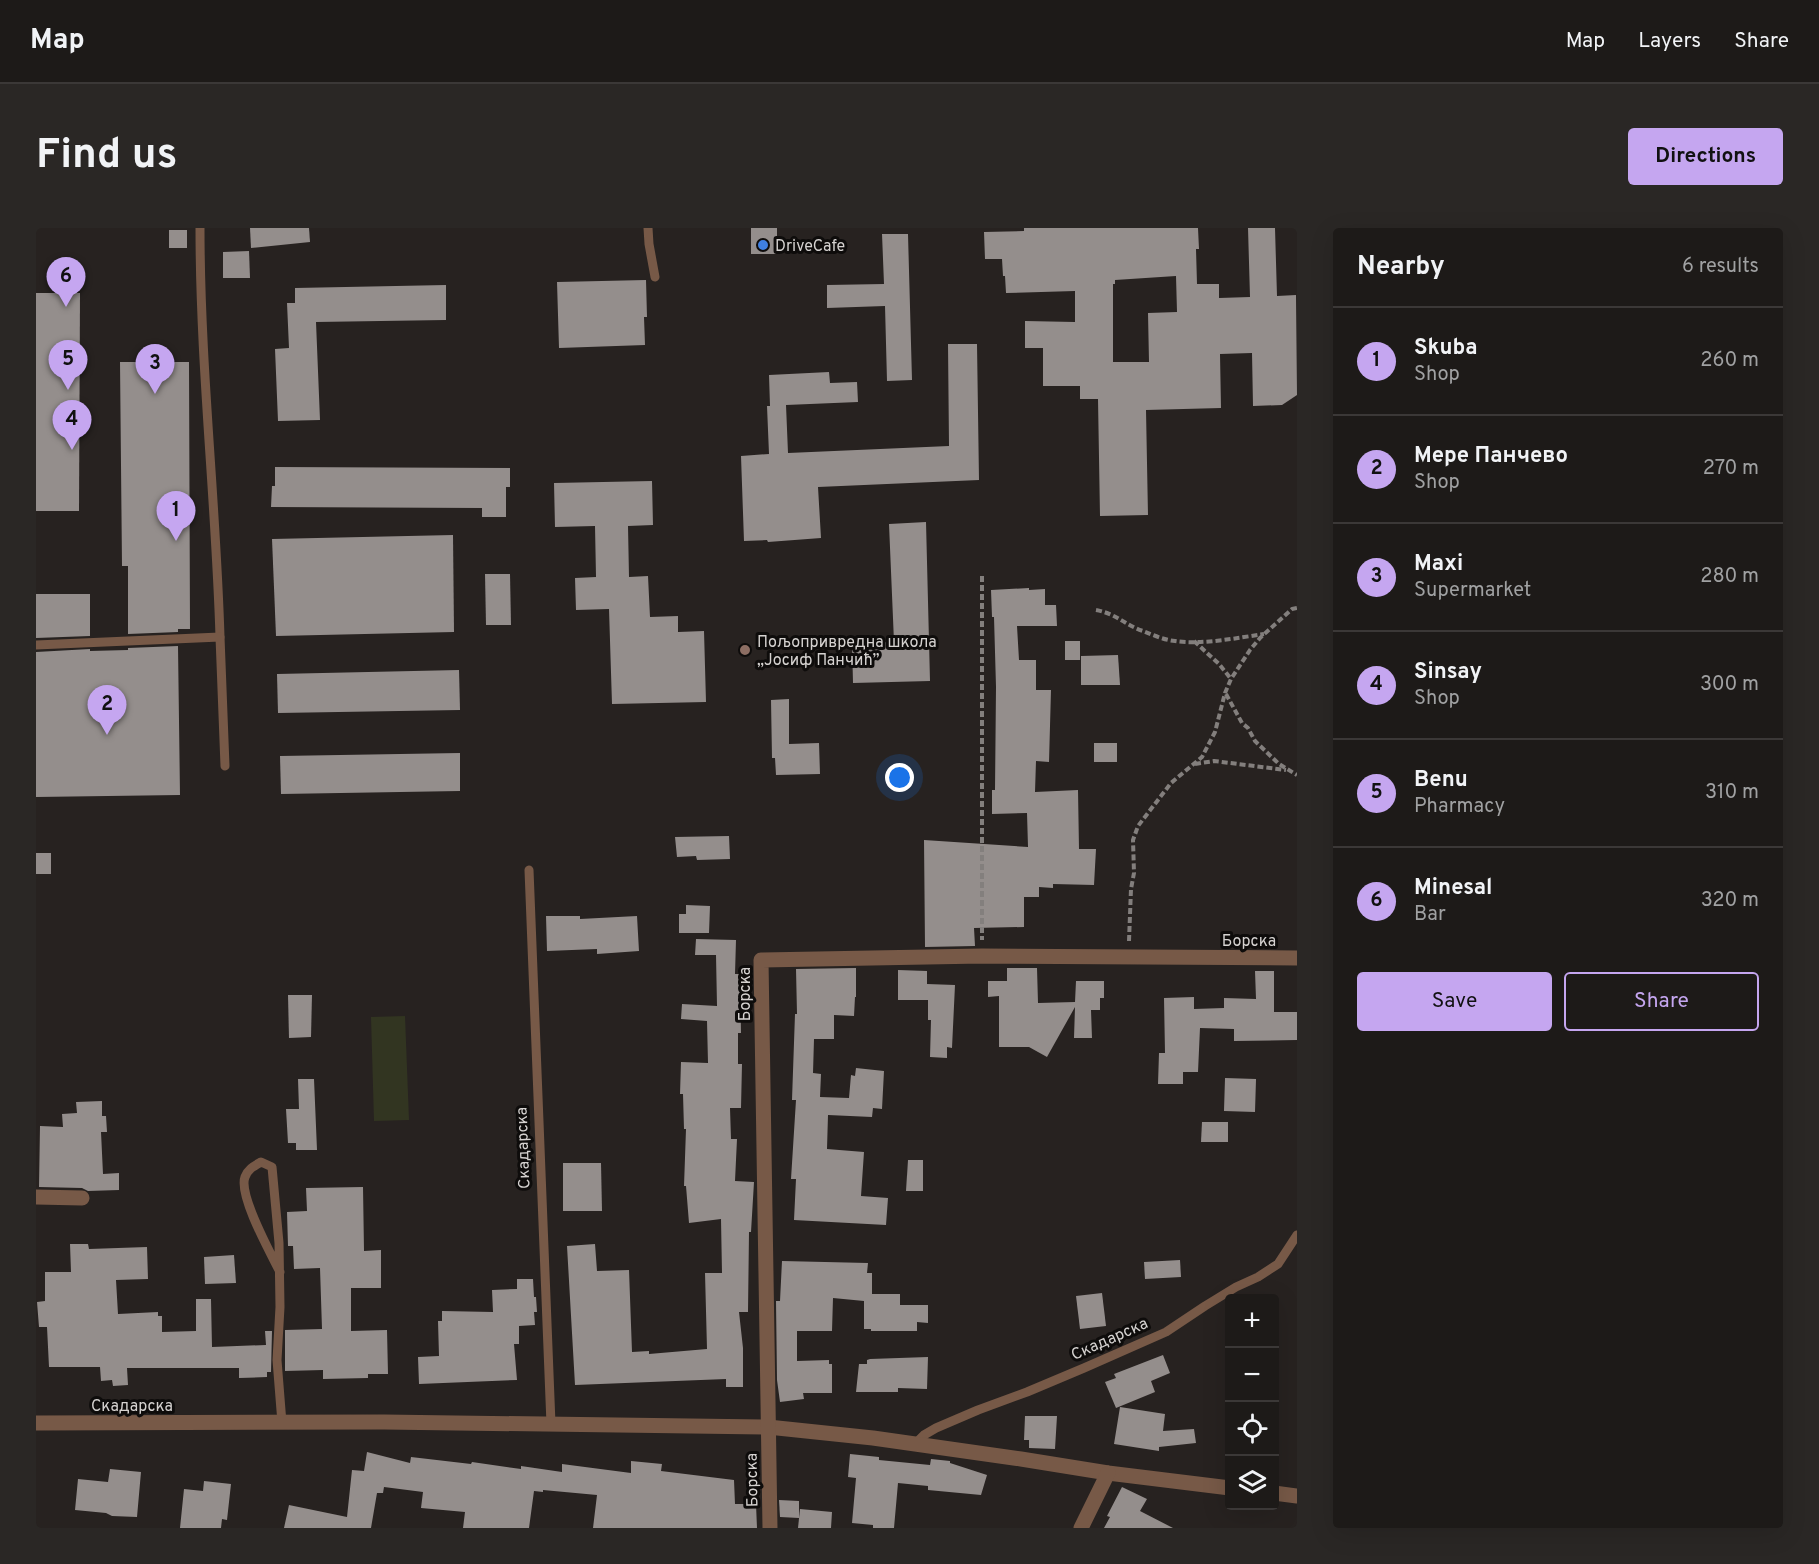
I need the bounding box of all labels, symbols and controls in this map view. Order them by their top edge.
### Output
text: Map [30,23,85,59]
text: Map [1566,28,1605,55]
text: Layers [1638,28,1701,55]
text: Share [1734,28,1789,55]
button: Directions [1628,128,1783,185]
text: Find us [36,130,177,183]
place label: DriveCafe [775,237,845,257]
marker: DriveCafe [756,238,770,252]
text: Nearby [1357,251,1445,284]
text: 6 results [1682,254,1759,280]
pin: 6 [46,257,86,307]
text: Skuba [1414,335,1478,362]
pin: 5 [48,340,87,390]
pin: 3 [136,344,174,394]
text: 1 [1373,348,1381,374]
text: 260 m [1700,348,1759,374]
text: Shop [1414,362,1460,388]
pin: 4 [52,400,92,450]
text: Мере Панчево [1414,443,1568,470]
text: 2 [1370,456,1383,482]
text: 270 m [1703,456,1759,482]
text: Shop [1414,470,1460,496]
pin: 1 [156,492,196,541]
text: Maxi [1414,551,1463,578]
text: 3 [1371,564,1383,590]
text: 280 m [1700,564,1759,590]
text: Supermarket [1414,578,1531,604]
place label: Пољопривредна школа „Јосиф Панчић” [757,633,937,671]
marker: Пољопривредна школа „Јосиф Панчић” [738,643,752,657]
text: Sinsay [1414,659,1482,686]
text: 4 [1370,672,1383,698]
text: 300 m [1700,672,1759,698]
pin: 2 [88,686,126,735]
text: Shop [1414,686,1460,712]
your location [885,763,914,792]
text: Benu [1414,767,1468,794]
text: 5 [1370,780,1383,806]
text: 310 m [1705,780,1759,806]
text: Pharmacy [1414,794,1505,820]
text: Minesal [1414,875,1493,902]
text: 6 [1370,888,1383,914]
text: 320 m [1701,888,1759,914]
text: Bar [1414,902,1446,928]
street label: Борска [1222,932,1276,952]
street label: Борска [736,967,756,1021]
button: Save [1357,972,1552,1031]
button: Share [1564,972,1759,1031]
street label: Скадарска [513,1107,535,1189]
map controls [1225,1294,1279,1510]
button: + [1225,1294,1279,1348]
street label: Скадарска [1068,1314,1151,1366]
button: − [1225,1348,1279,1402]
street label: Скадарска [91,1397,173,1417]
button: locate [1225,1402,1279,1456]
street label: Борска [743,1453,763,1507]
button: layers [1225,1456,1279,1510]

